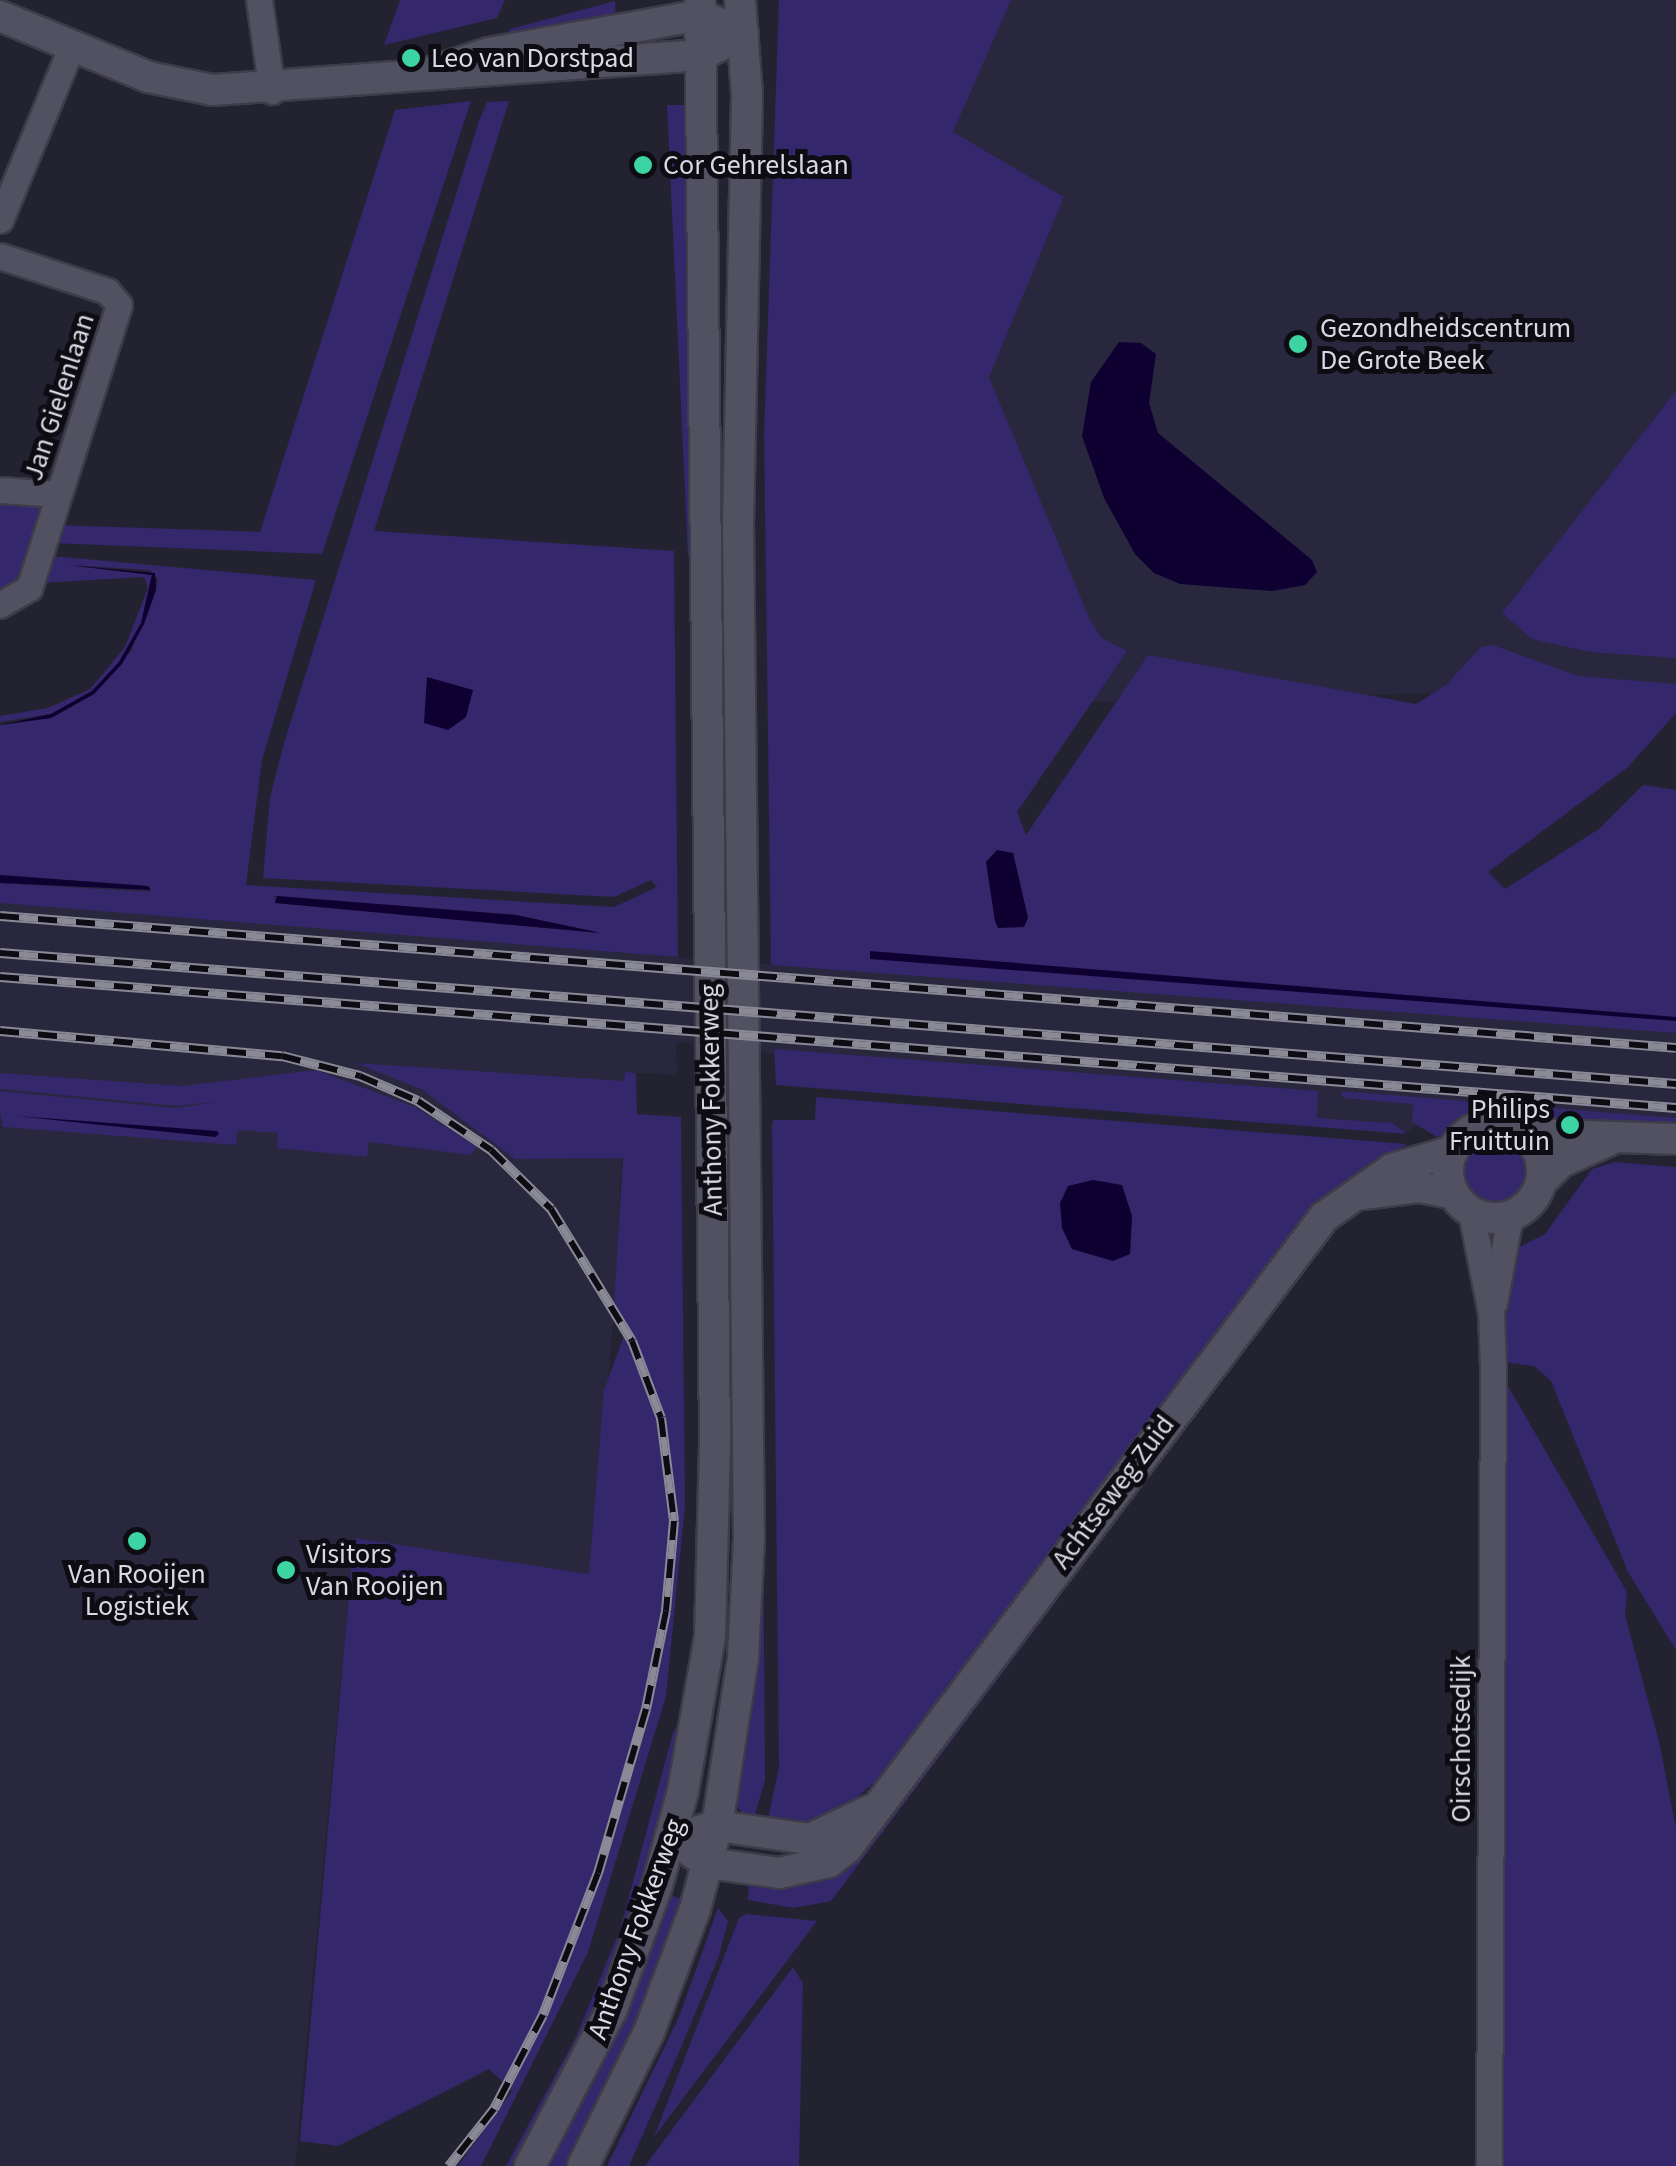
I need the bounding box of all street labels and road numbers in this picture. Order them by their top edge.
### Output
street label: Jan Gielenlaan [16,309,102,485]
street label: Anthony Fokkerweg [692,984,730,1216]
street label: Achtseweg Zuid [1044,1409,1182,1575]
street label: Oirschotsedijk [1444,1655,1478,1823]
street label: Anthony Fokkerweg [581,1814,691,2044]

